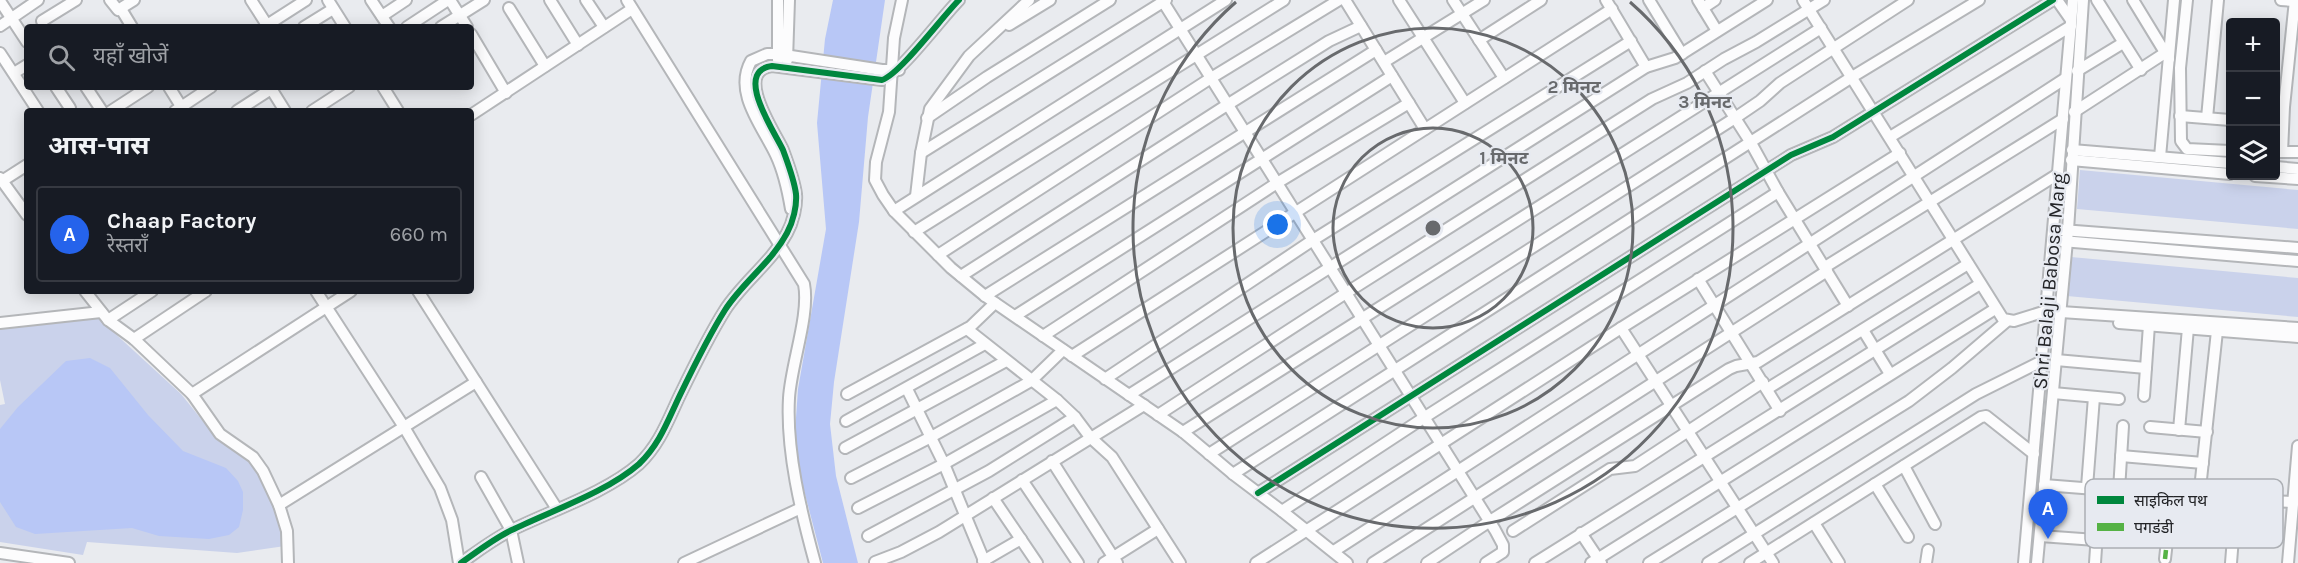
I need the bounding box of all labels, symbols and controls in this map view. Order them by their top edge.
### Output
map controls [2226,18,2280,180]
button: + [2226,18,2280,72]
search box [24,24,474,90]
icon: search [45,41,78,74]
text: यहाँ खोजें [93,43,168,69]
button: − [2226,72,2280,126]
text: 2 मिनट [1547,76,1601,98]
text: 3 मिनट [1678,91,1732,113]
button: layers [2226,126,2280,180]
text: आस-पास [48,130,150,161]
text: 1 मिनट [1480,147,1529,169]
street label: Shri Balaji Babosa Marg [2029,172,2070,391]
text: Chaap Factory [107,208,256,234]
your location [1263,210,1292,239]
centre of rings [1423,218,1443,238]
text: A [63,223,76,246]
text: 660 m [390,223,448,246]
text: रेस्तराँ [107,234,148,257]
legend [2085,479,2283,548]
pin: A [2028,490,2068,539]
text: साइकिल पथ [2134,491,2208,510]
text: पगडंडी [2134,518,2174,537]

